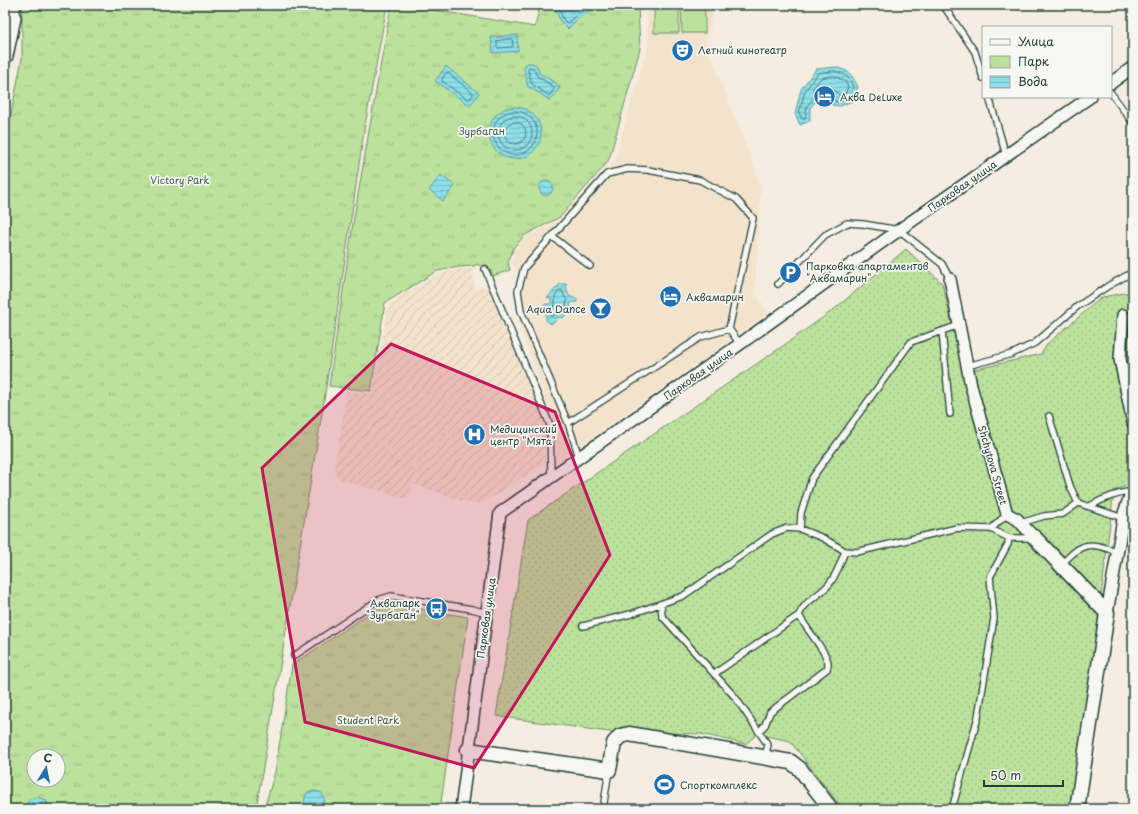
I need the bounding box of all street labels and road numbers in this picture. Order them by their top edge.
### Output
street label: Парковая улица [924,156,1000,215]
street label: Парковая улица [660,344,736,403]
street label: Shchytova Street [974,423,1012,507]
street label: Парковая улица [472,576,499,659]

